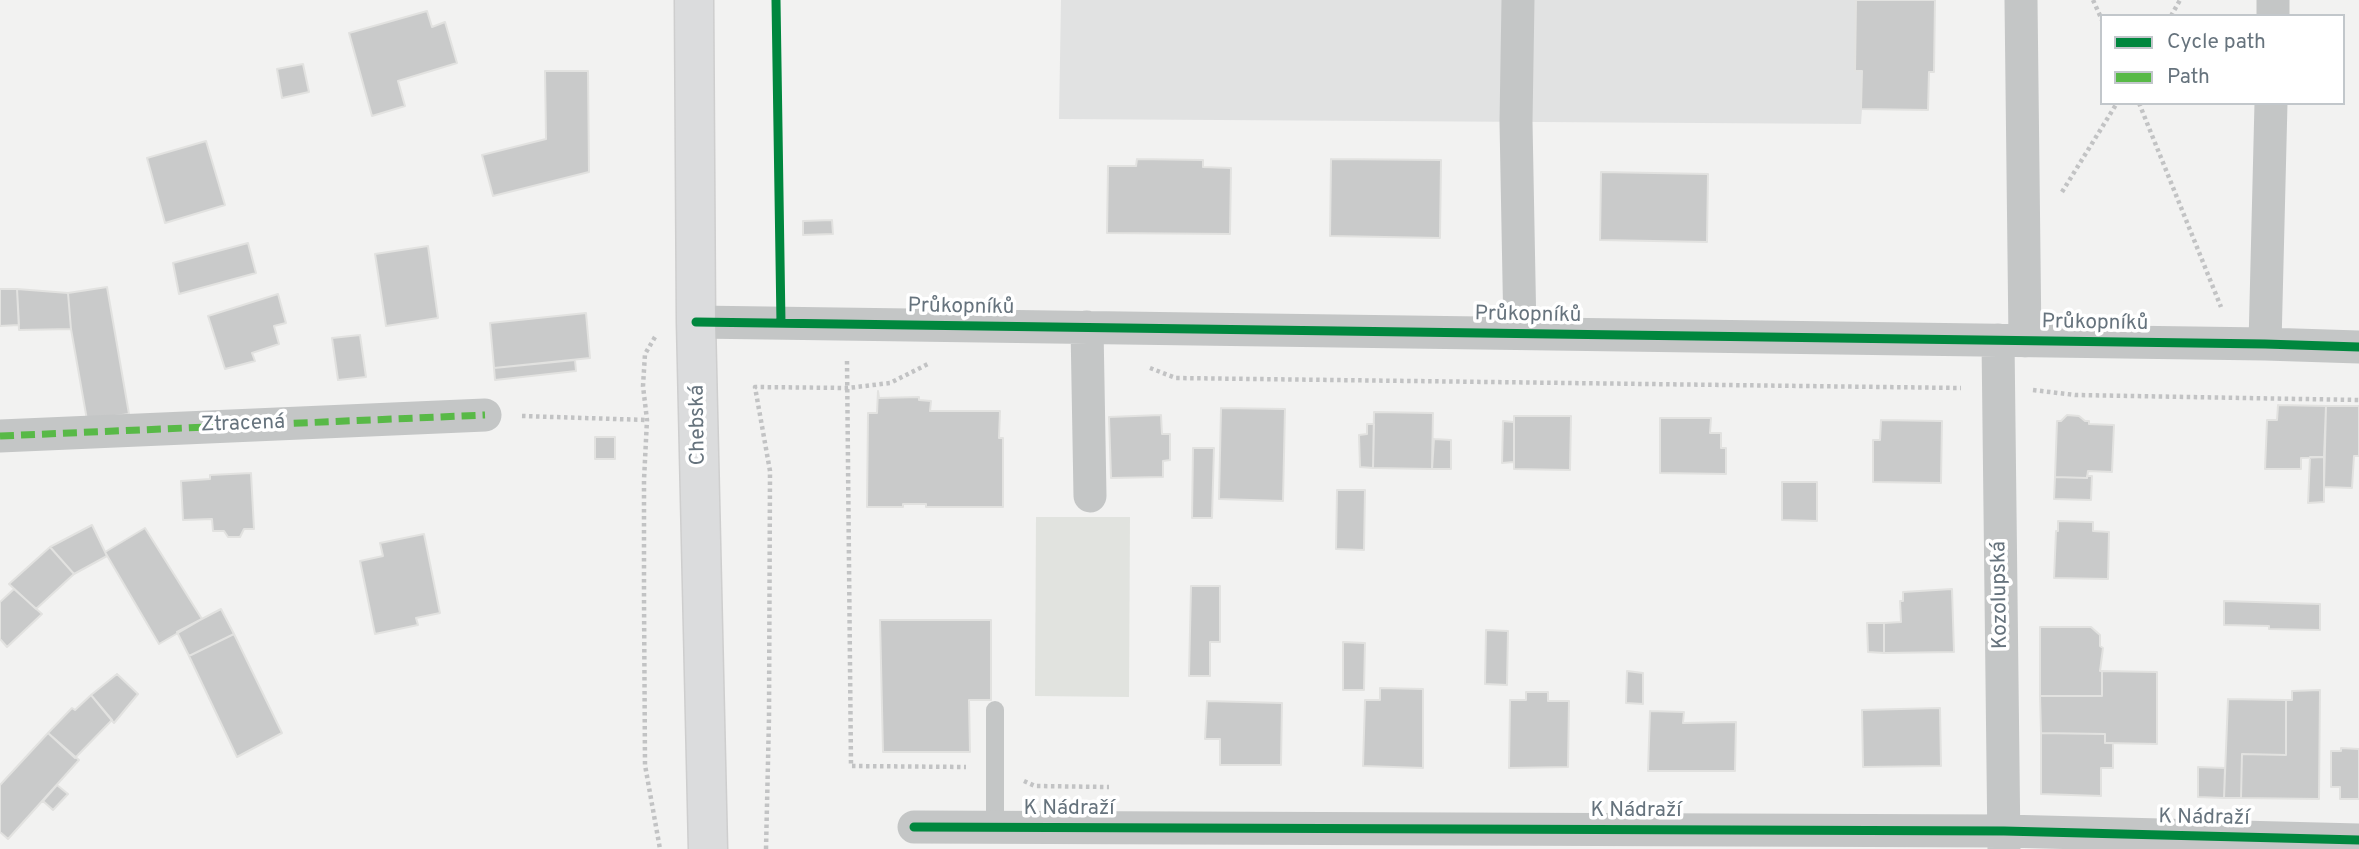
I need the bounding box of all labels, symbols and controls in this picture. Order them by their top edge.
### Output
legend [2100,14,2345,105]
text: Cycle path [2167,29,2266,56]
text: Path [2167,64,2210,91]
street label: Průkopníků [907,294,1015,322]
street label: Průkopníků [1474,302,1582,330]
street label: Průkopníků [2041,310,2149,338]
street label: Chebská [686,384,712,466]
street label: Ztracená [200,411,286,439]
street label: Kozolupská [1987,541,2015,649]
street label: K Nádraží [1023,797,1115,823]
street label: K Nádraží [1590,799,1682,825]
street label: K Nádraží [2158,806,2250,832]

